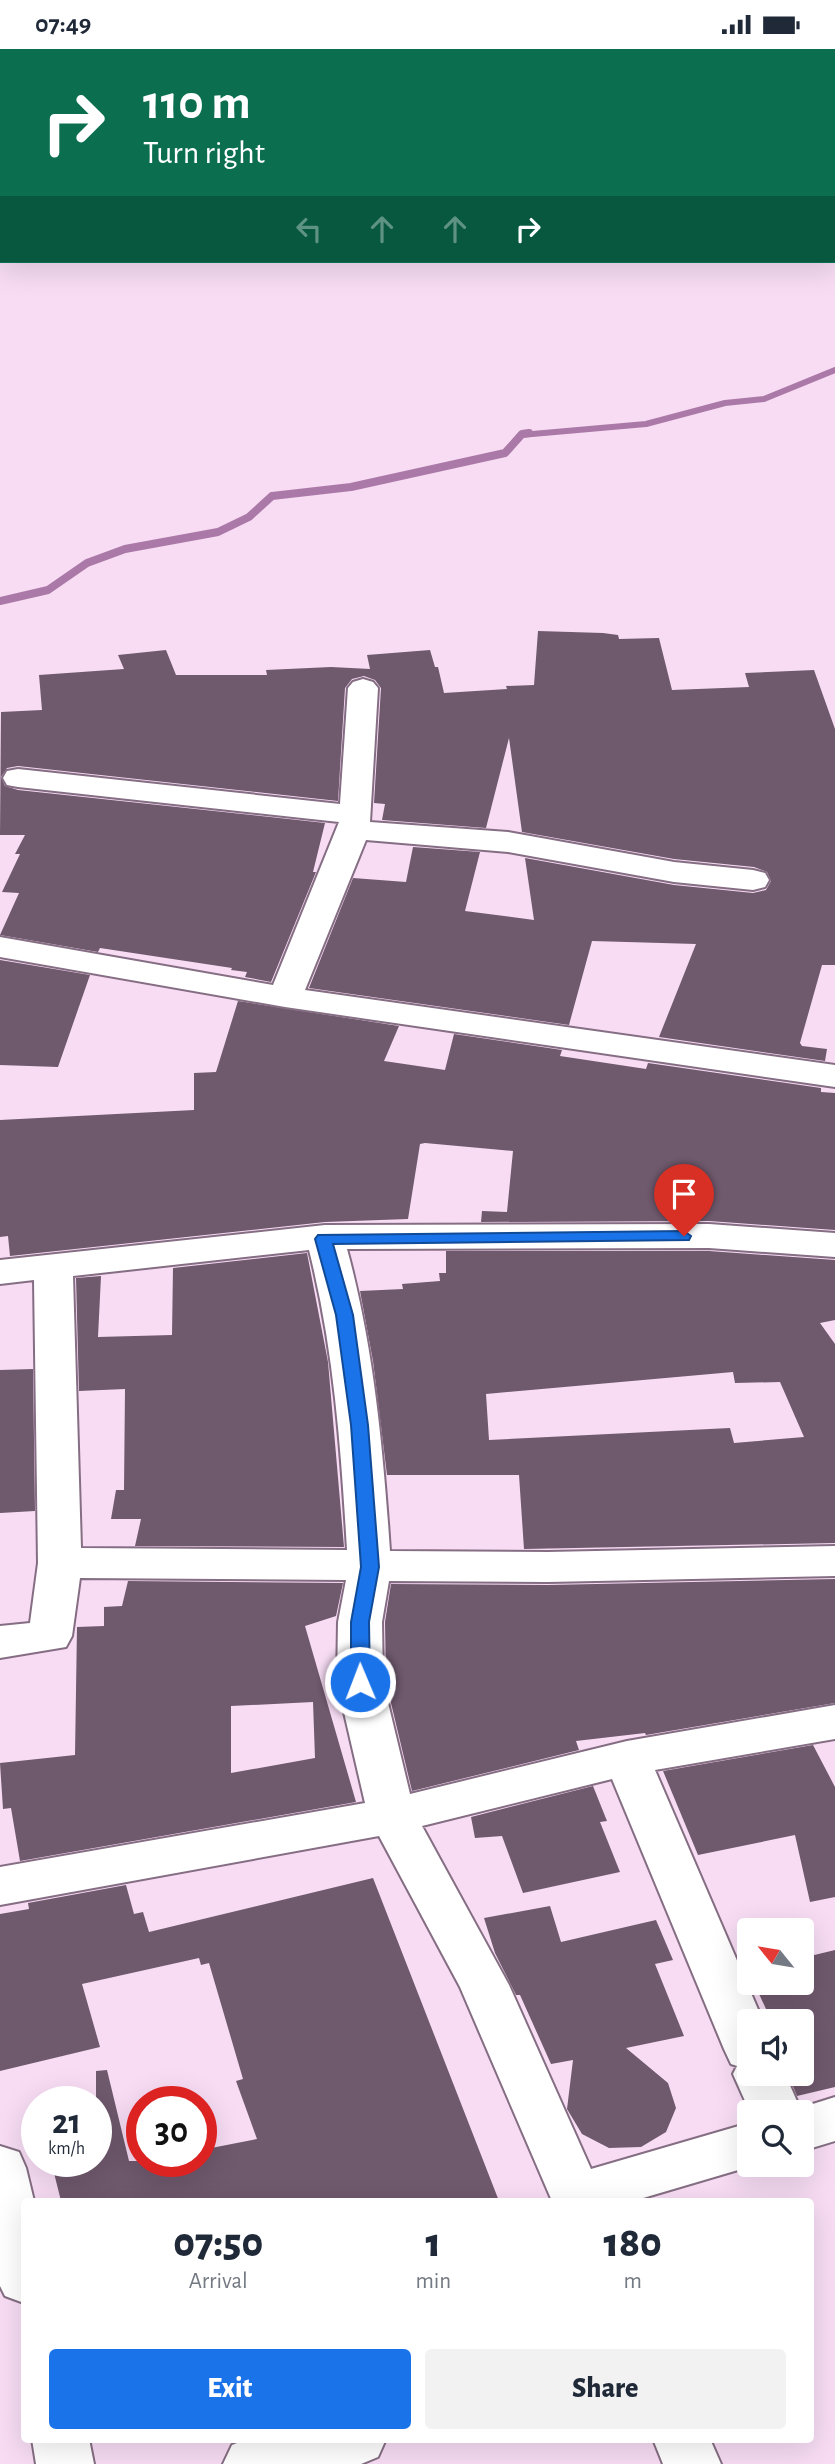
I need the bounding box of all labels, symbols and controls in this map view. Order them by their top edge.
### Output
text: 07:49 [35,11,91,37]
icon: right [28,77,119,168]
text: 110 m [143,79,251,128]
text: Turn right [143,137,265,169]
icon: left [290,210,328,248]
icon: ahead [363,210,401,248]
icon: ahead [436,210,474,248]
icon: right [509,210,547,248]
pin [654,1164,714,1236]
icon: arrive [665,1175,703,1213]
position arrow [323,1645,397,1719]
north arrow [737,1918,814,1995]
map controls [737,1918,814,2177]
button: sound [737,2009,814,2086]
speed limit sign: 30 [126,2086,217,2177]
button: search [737,2100,814,2177]
text: 21 [52,2105,81,2140]
text: km/h [48,2140,85,2158]
text: 07:50 [173,2222,263,2264]
text: 1 [426,2222,441,2264]
text: 180 [603,2222,662,2264]
text: Arrival [189,2270,248,2293]
text: min [415,2270,451,2293]
text: m [623,2270,642,2293]
button: Exit [49,2349,411,2429]
button: Share [425,2349,786,2429]

